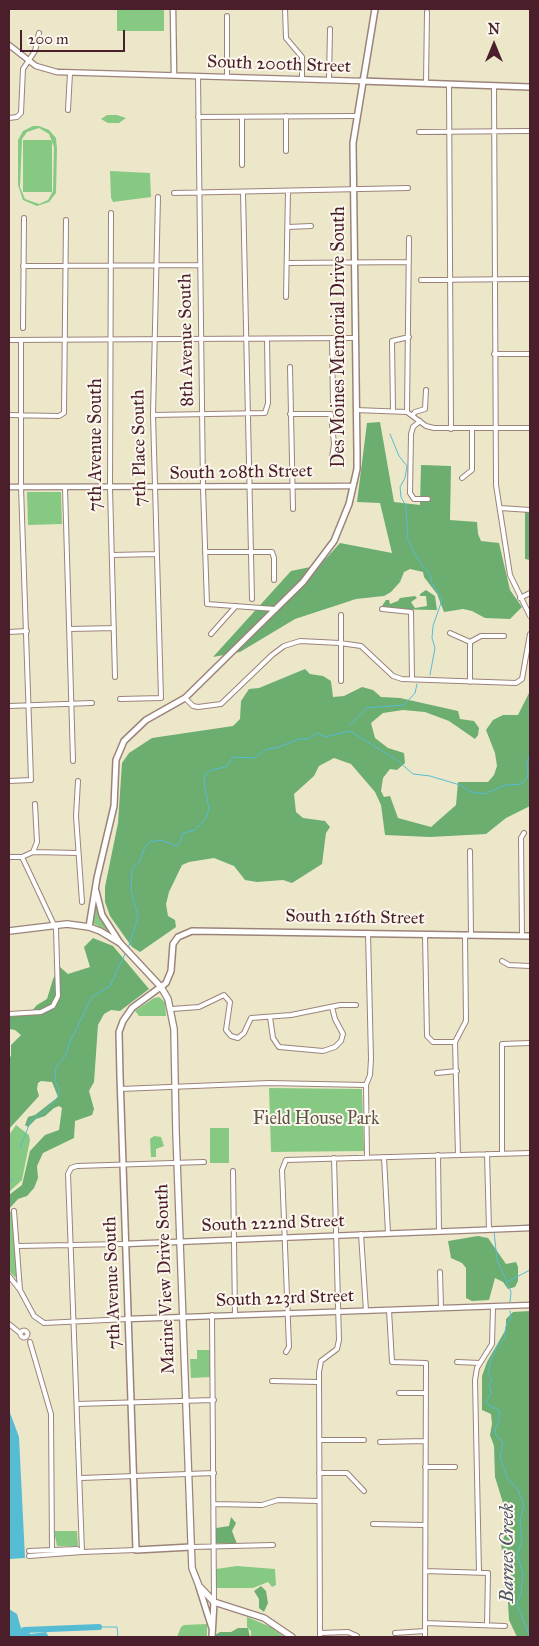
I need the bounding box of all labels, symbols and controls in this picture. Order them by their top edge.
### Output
scale bar [22,20,128,52]
north arrow [469,20,519,70]
text: N [488,21,500,38]
text: 200 m [28,30,69,48]
street label: South 200th Street [207,52,351,78]
street label: Des Moines Memorial Drive South [329,206,351,468]
street label: 8th Avenue South [175,273,199,407]
street label: 7th Avenue South [86,378,108,512]
street label: 7th Place South [128,389,152,507]
street label: South 208th Street [169,461,313,485]
street label: South 216th Street [285,906,425,930]
park label: Field House Park [253,1109,379,1131]
street label: Marine View Drive South [152,1183,180,1375]
street label: South 222nd Street [201,1211,345,1237]
street label: 7th Avenue South [100,1216,126,1350]
street label: South 223rd Street [215,1286,355,1312]
water label: Barnes Creek [497,1503,519,1603]

